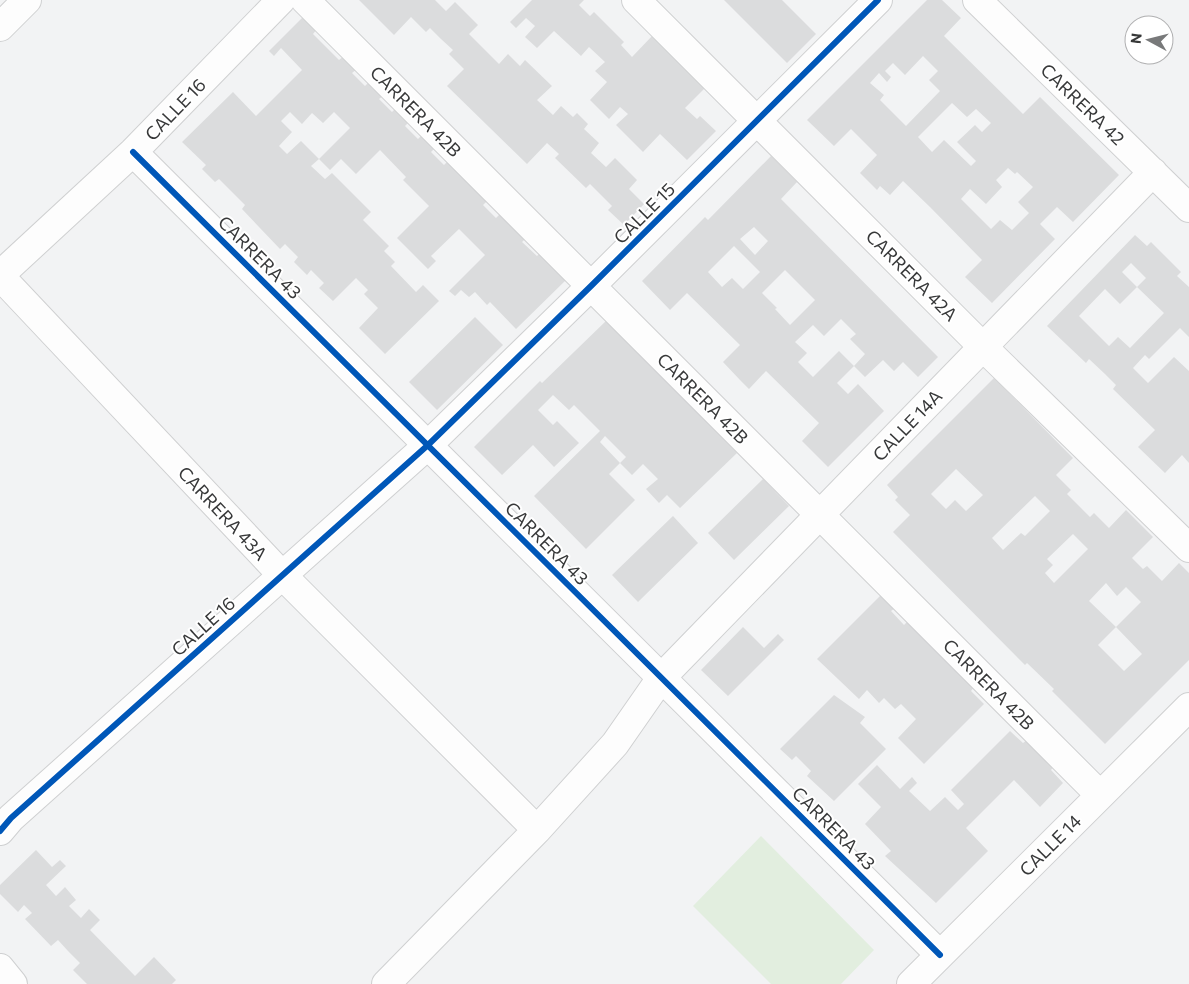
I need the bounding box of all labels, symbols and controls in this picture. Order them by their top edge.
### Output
north arrow [1124,15,1174,65]
text: N [1127,32,1145,45]
street label: CARRERA 42 [1037,59,1129,149]
street label: CARRERA 42B [366,61,466,161]
street label: CALLE 16 [140,73,210,145]
street label: CALLE 15 [609,178,679,248]
street label: CARRERA 43 [214,211,306,303]
street label: CARRERA 42A [862,225,962,325]
street label: CARRERA 42B [653,348,753,448]
street label: CALLE 14A [868,385,946,465]
street label: CARRERA 43A [174,461,272,565]
street label: CARRERA 43 [501,497,593,589]
street label: CALLE 16 [167,592,239,660]
street label: CARRERA 42B [939,634,1039,734]
street label: CARRERA 43 [788,782,880,874]
street label: CALLE 14 [1015,810,1085,880]

